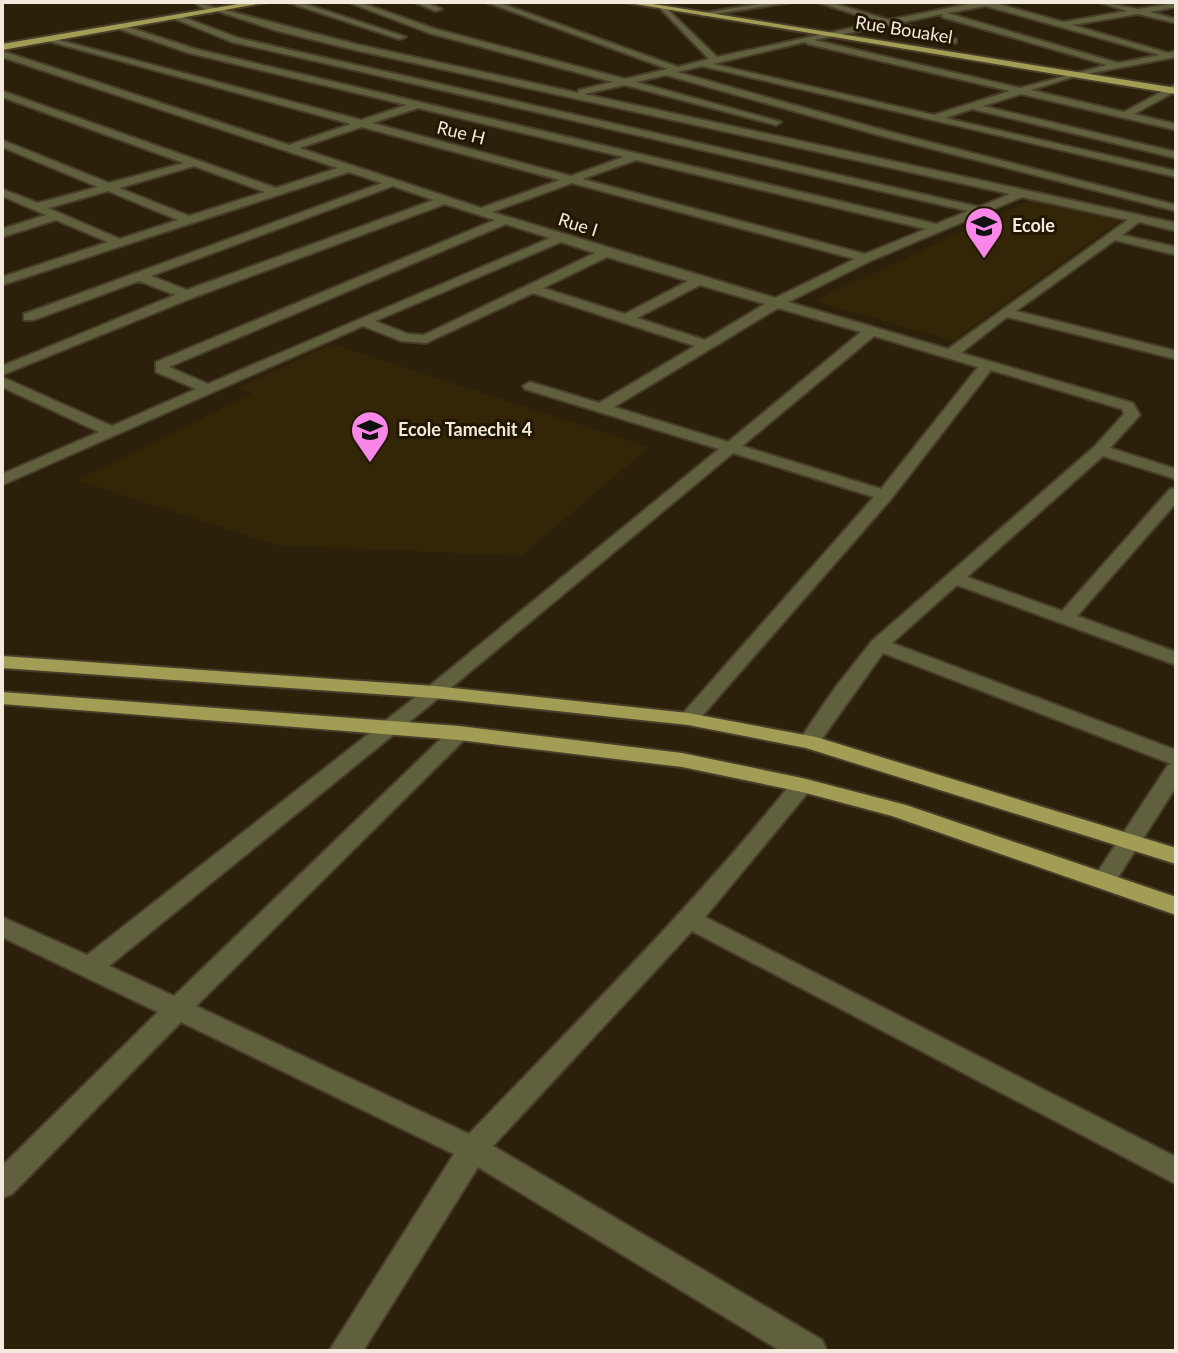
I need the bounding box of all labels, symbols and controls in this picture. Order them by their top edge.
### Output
street label: Rue Bouakel [854,10,954,48]
street label: Rue H [435,115,488,149]
school or university icon: Ecole [963,205,1005,260]
street label: Rue I [556,207,601,241]
place label: Ecole [1012,214,1055,236]
school or university icon: Ecole Tamechit 4 [349,409,391,464]
place label: Ecole Tamechit 4 [398,418,532,440]

